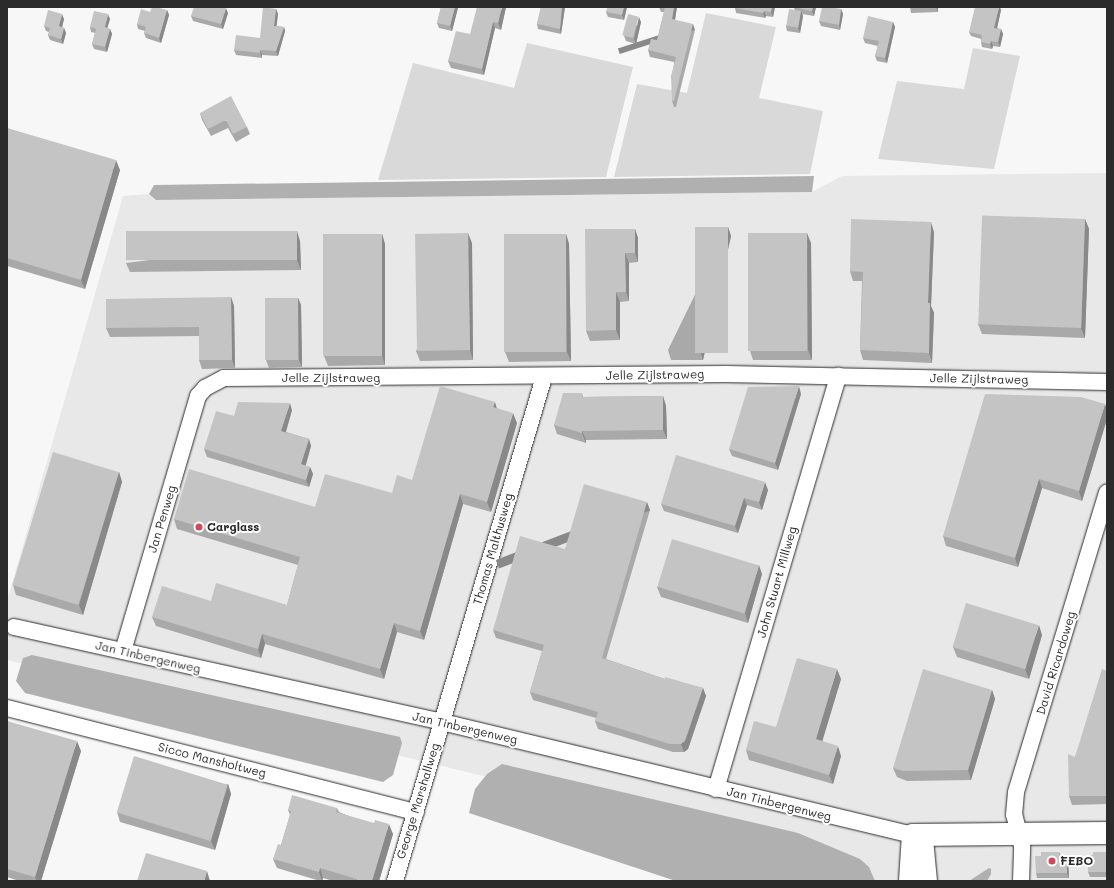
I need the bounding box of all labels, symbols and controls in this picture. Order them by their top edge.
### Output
street label: Jelle Zijlstraweg [606,367,704,383]
street label: Jelle Zijlstraweg [282,371,380,385]
street label: Jelle Zijlstraweg [930,371,1028,387]
street label: Jan Penweg [145,484,179,554]
street label: Thomas Malthusweg [470,492,516,606]
place label: Carglass [207,520,259,534]
marker: Carglass [194,522,204,532]
street label: John Stuart Millweg [754,525,800,639]
street label: David Ricardoweg [1033,609,1079,717]
street label: Jan Tinbergenweg [94,638,202,676]
street label: Jan Tinbergenweg [411,709,519,747]
street label: Sicco Mansholtweg [156,740,268,780]
street label: George Marshallweg [393,741,443,861]
street label: Jan Tinbergenweg [725,784,833,824]
place label: FEBO [1060,854,1093,868]
marker: FEBO [1047,856,1057,866]

